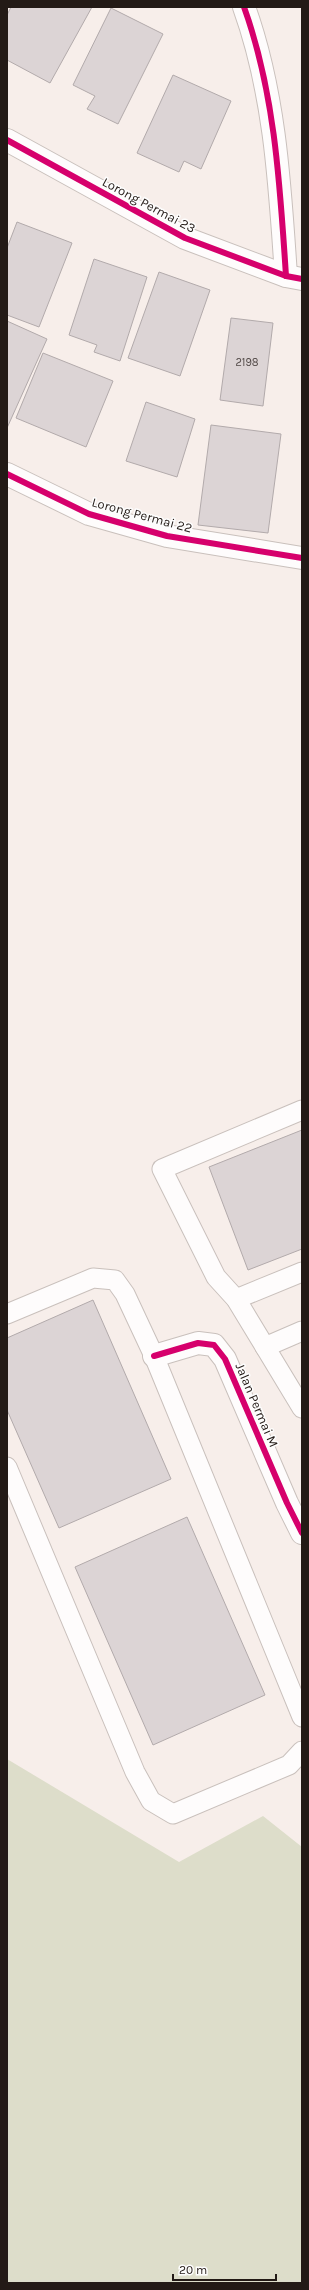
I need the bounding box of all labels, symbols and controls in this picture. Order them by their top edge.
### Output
street label: Lorong Permai 23 [100,174,198,236]
house number: 2198 [235,356,259,369]
street label: Lorong Permai 22 [90,494,194,536]
street label: Jalan Permai M [233,1361,281,1449]
scale bar [173,2256,276,2282]
text: 20 m [179,2263,207,2277]

